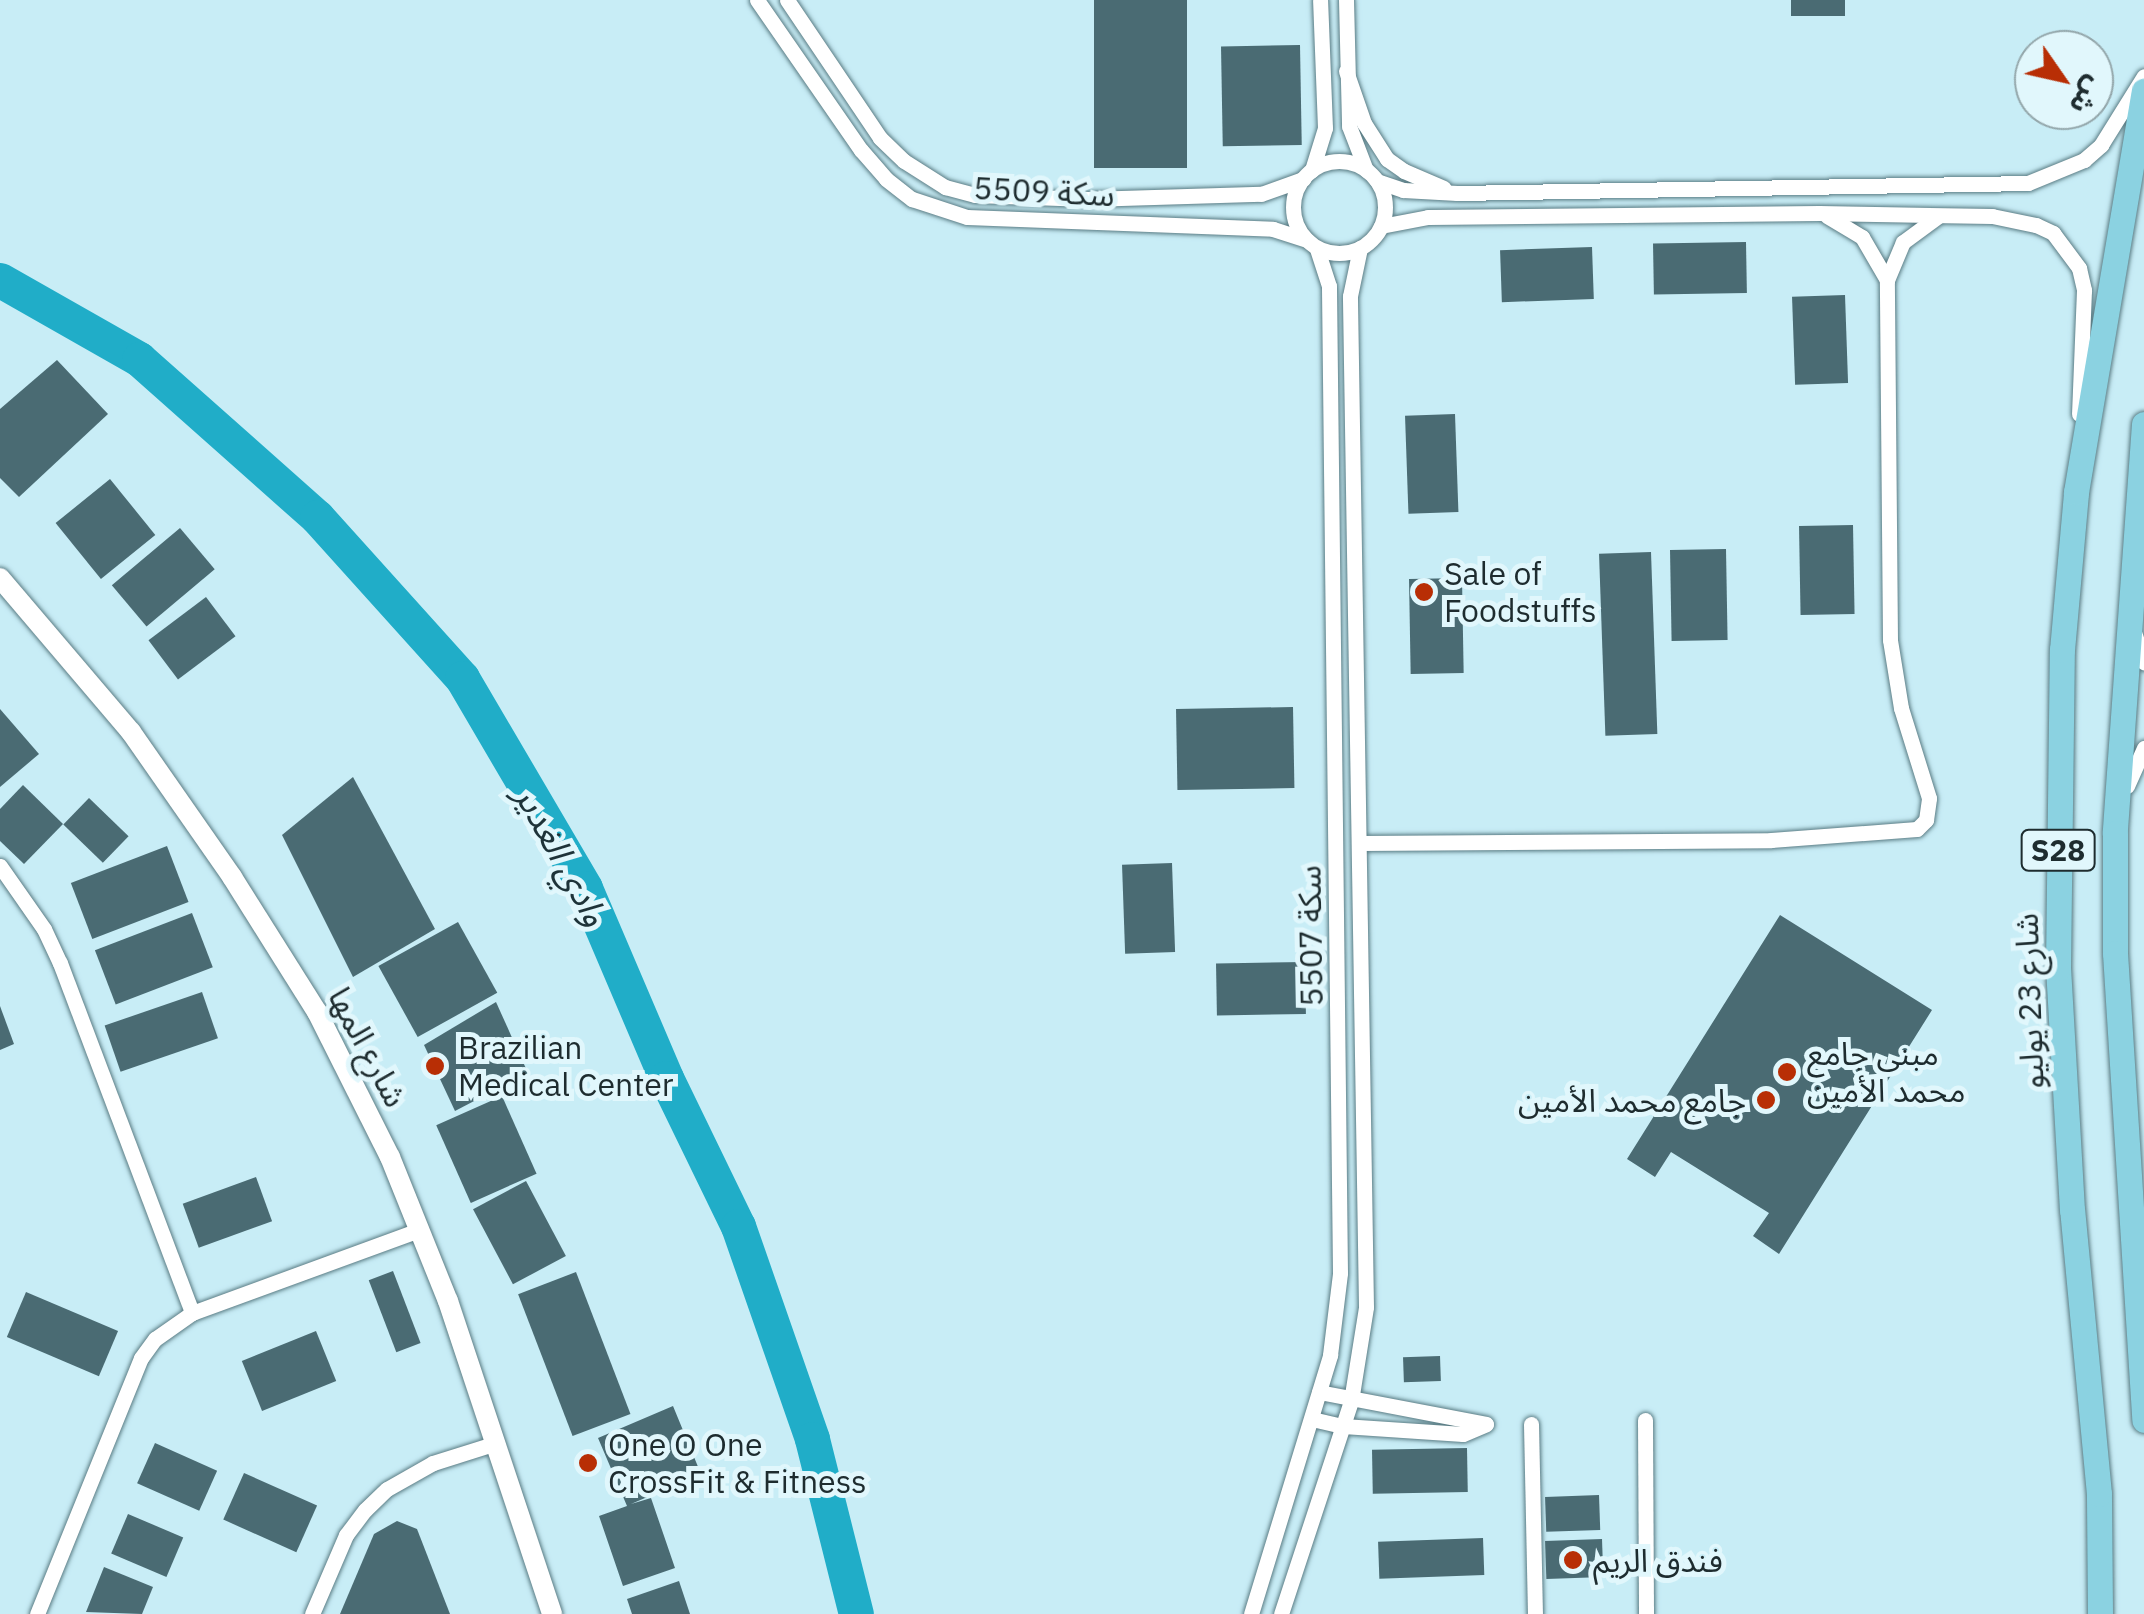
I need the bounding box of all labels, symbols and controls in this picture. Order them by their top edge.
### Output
north arrow [2014,30,2114,130]
text: ش [2062,70,2114,122]
street label: سكة 5509 [972,168,1116,214]
place label: Sale of Foodstuffs [1444,555,1597,630]
marker: Sale of Foodstuffs [1413,581,1435,603]
water label: وادي الغدير [506,777,618,933]
road number: S28 [2020,825,2096,875]
street label: سكة 5507 [1290,865,1330,1007]
street label: شارع 23 يوليو [2007,912,2051,1090]
street label: شارع المها [321,981,415,1113]
place label: Brazilian Medical Center [458,1029,674,1104]
place label: مبنى جامع محمد الأمين [1807,1035,1966,1110]
marker: Brazilian Medical Center [422,1053,448,1079]
marker: مبنى جامع محمد الأمين [1776,1061,1798,1083]
place label: جامع محمد الأمين [1518,1081,1746,1119]
marker: جامع محمد الأمين [1755,1089,1777,1111]
place label: One O One CrossFit & Fitness [608,1426,867,1501]
marker: One O One CrossFit & Fitness [577,1452,599,1474]
place label: فندق الريم [1593,1541,1723,1579]
marker: فندق الريم [1562,1549,1584,1571]

